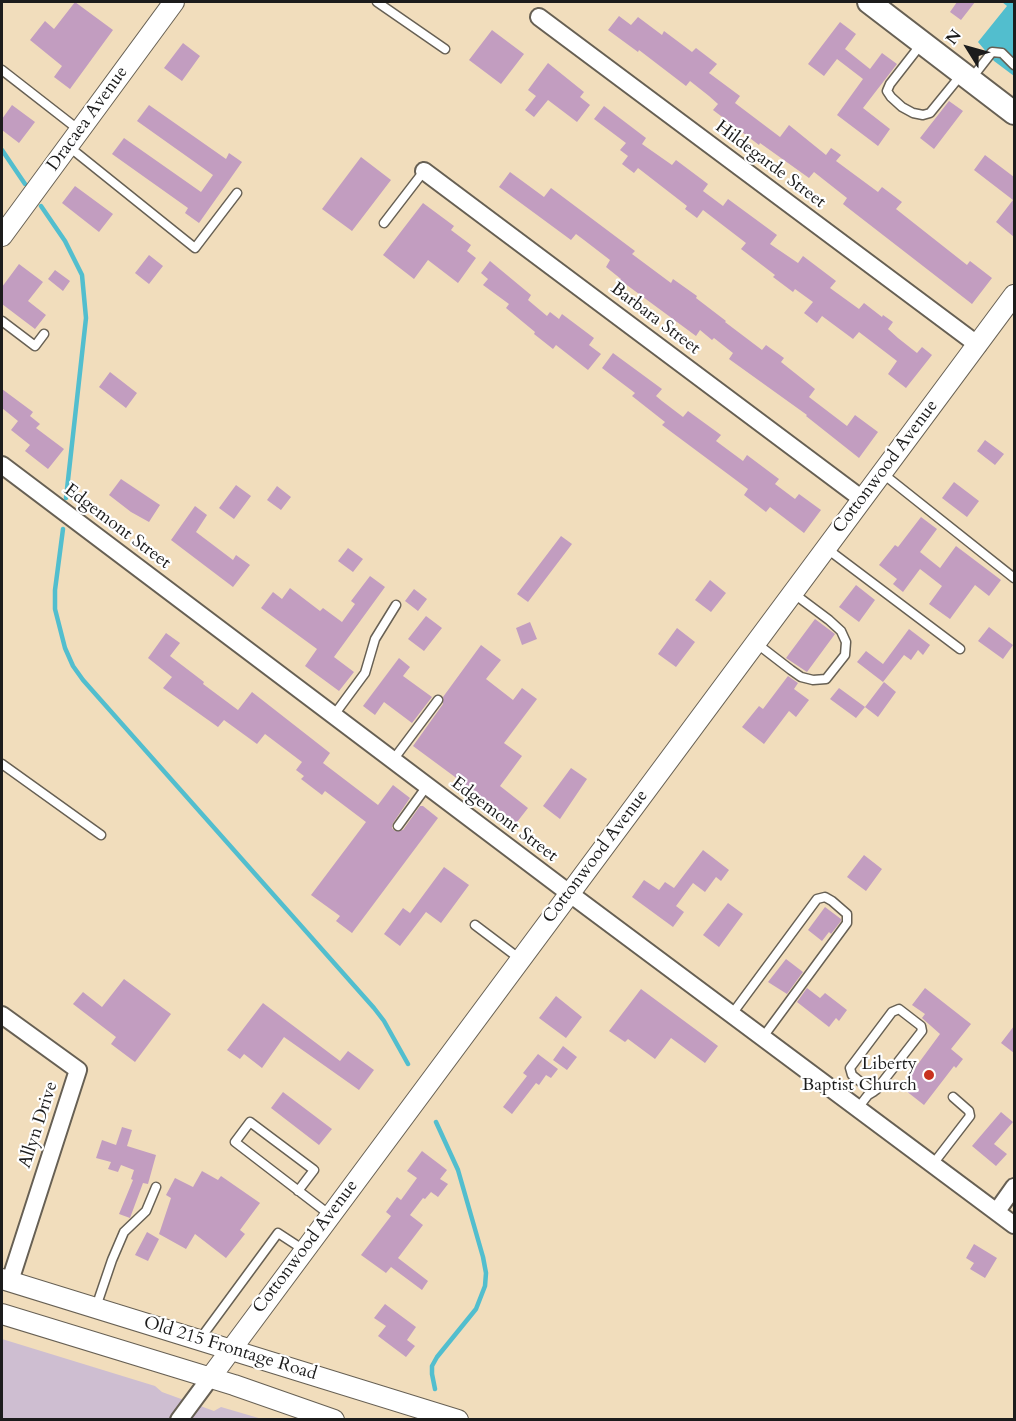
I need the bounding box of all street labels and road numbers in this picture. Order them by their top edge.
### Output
street label: Dracaea Avenue [43,62,133,176]
street label: Hildegarde Street [710,116,830,214]
street label: Barbara Street [606,278,704,360]
street label: Cottonwood Avenue [829,396,943,538]
street label: Edgemont Street [59,480,175,574]
street label: Edgemont Street [446,773,562,867]
street label: Cottonwood Avenue [539,786,653,928]
street label: Allyn Drive [15,1079,63,1171]
street label: Cottonwood Avenue [249,1176,363,1318]
street label: Old 215 Frontage Road [141,1312,319,1386]

